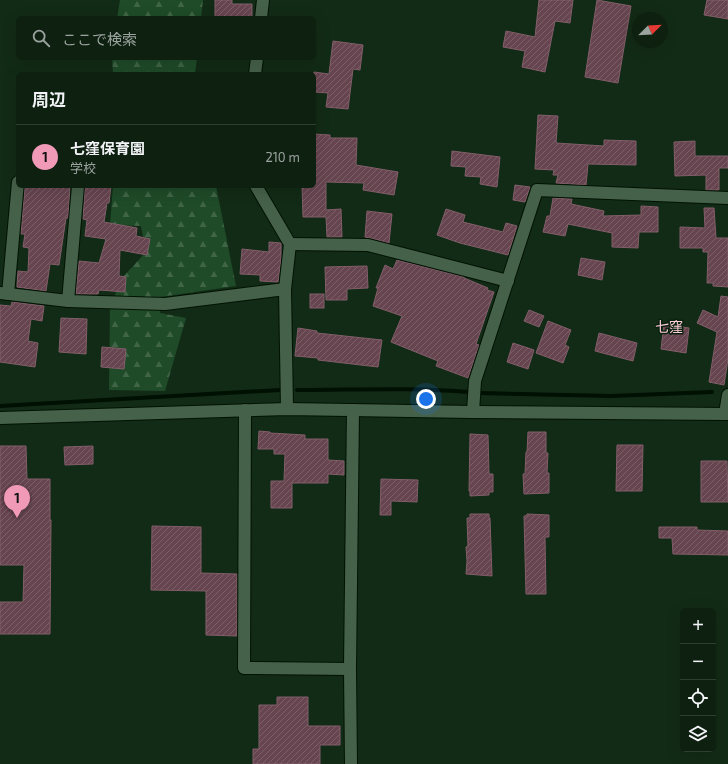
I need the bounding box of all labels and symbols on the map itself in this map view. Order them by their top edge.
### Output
north arrow [632,12,668,48]
district label: 七窪 [655,318,683,335]
your location [416,389,436,409]
pin: 1 [4,485,30,518]

